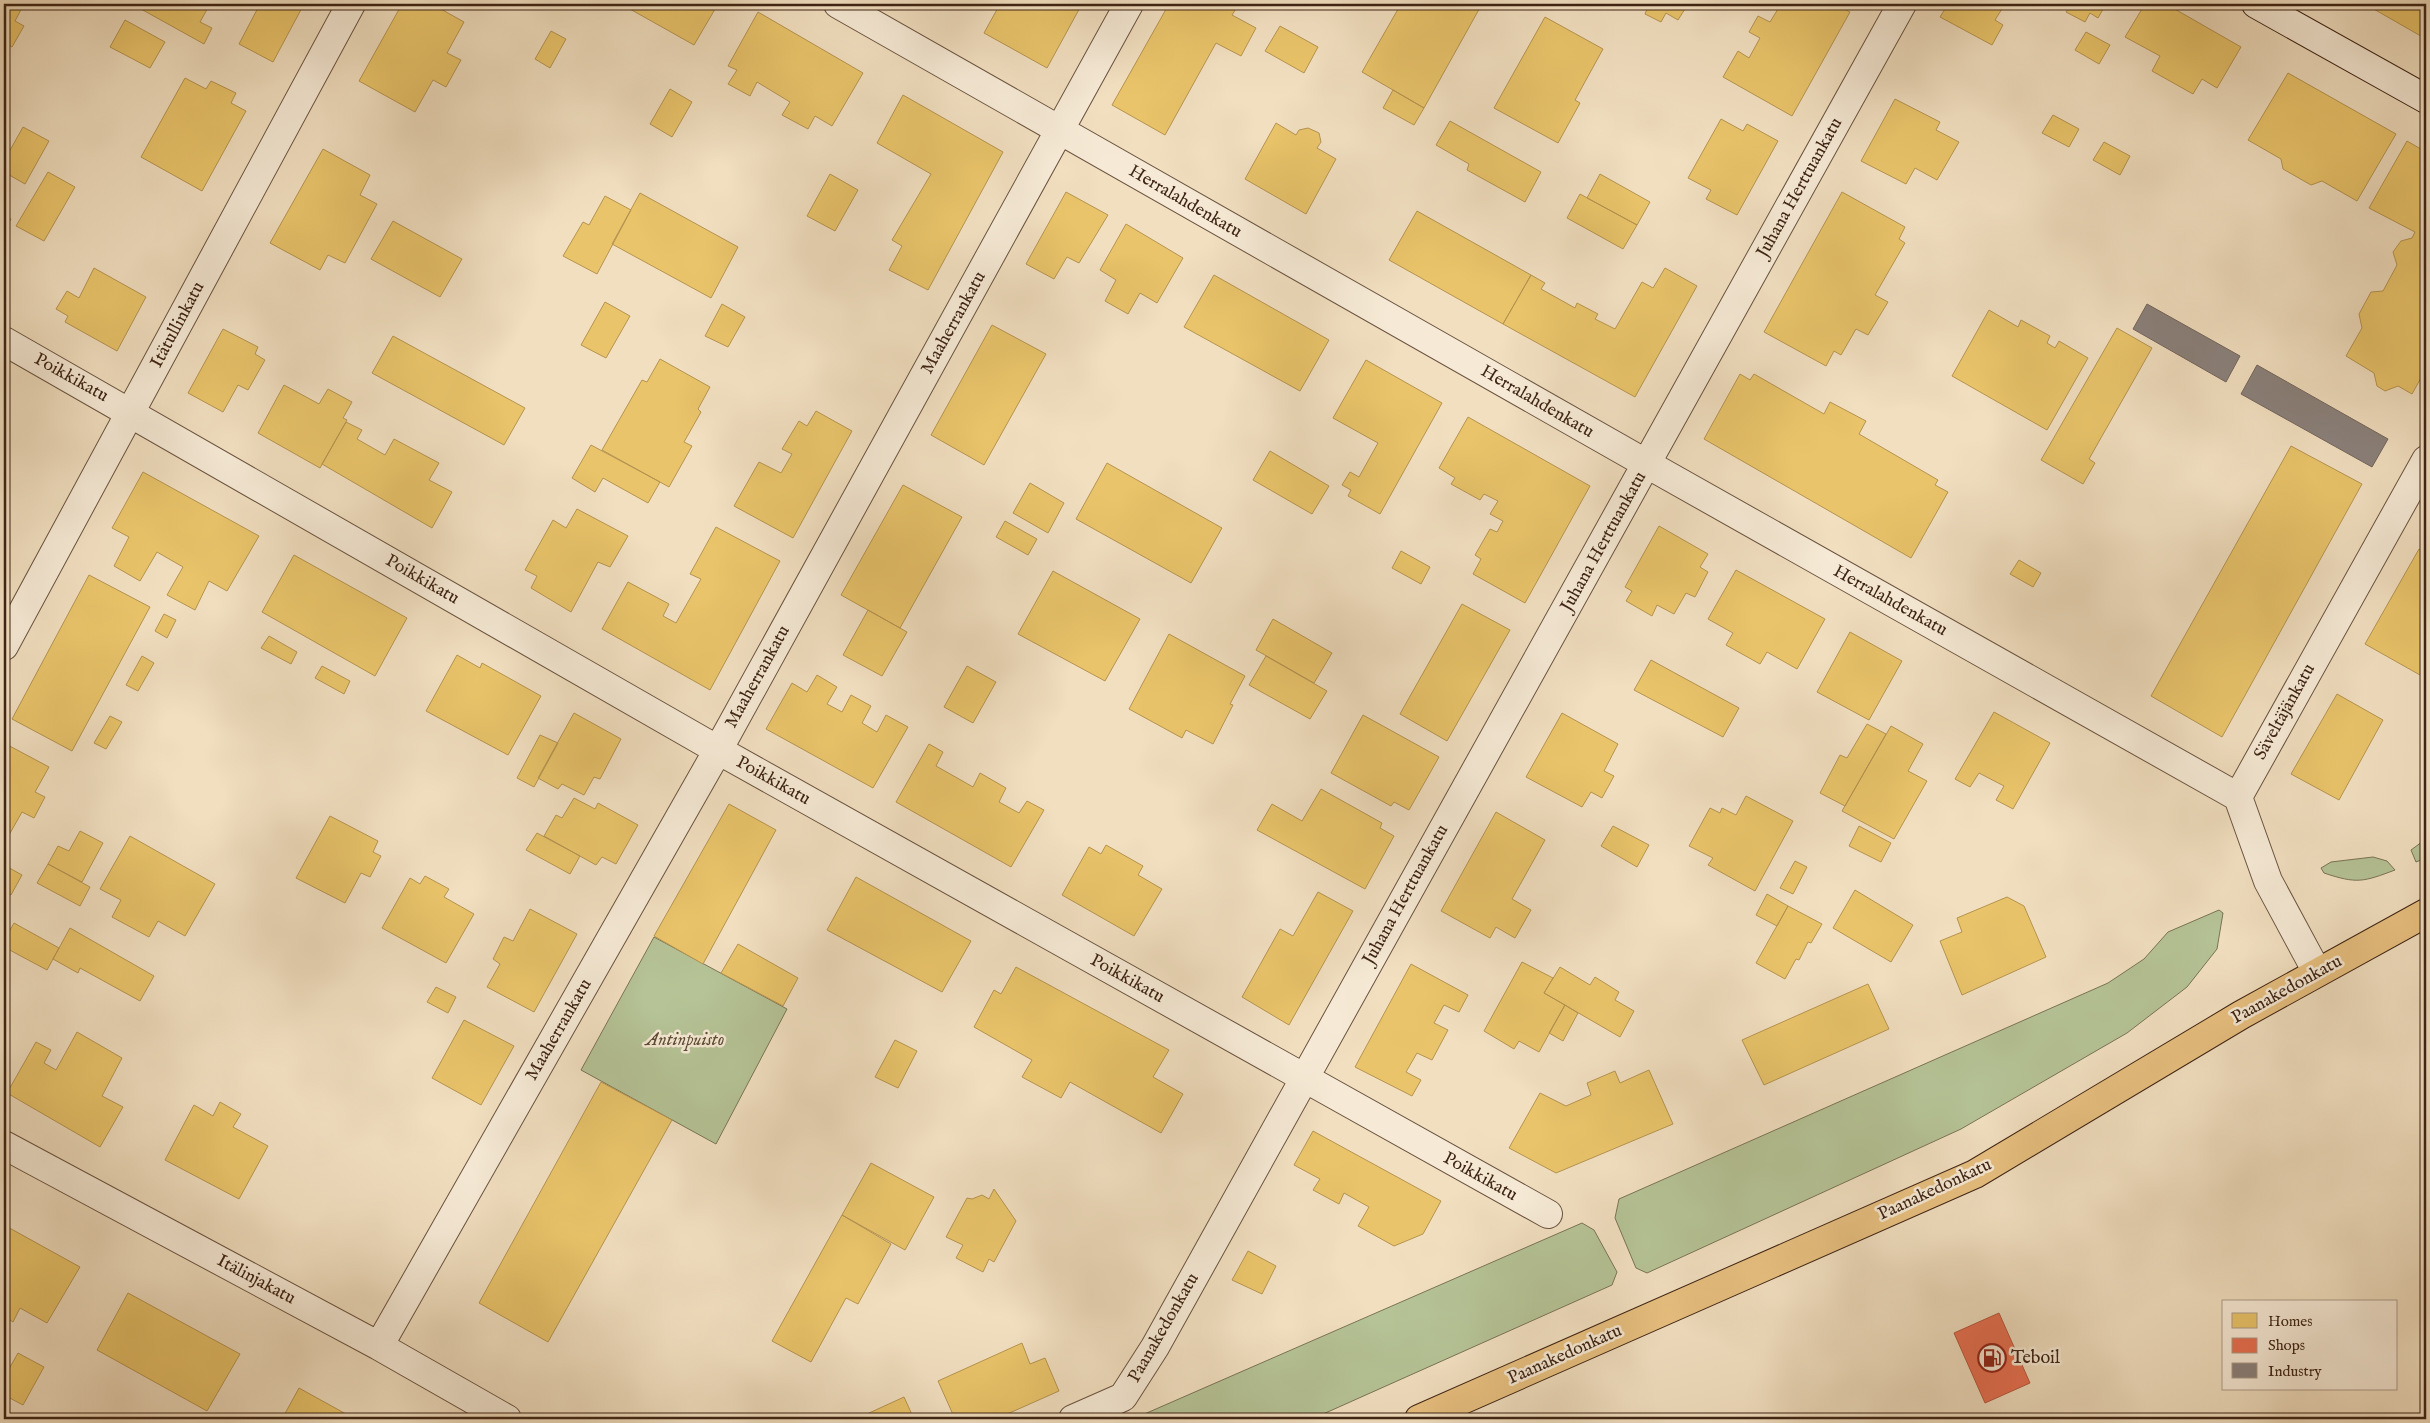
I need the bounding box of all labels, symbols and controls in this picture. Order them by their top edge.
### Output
street label: Juhana Herttuankatu [1751,114,1848,264]
street label: Herralahdenkatu [1124,160,1246,244]
street label: Maaherrankatu [916,268,992,378]
street label: Itätullinkatu [146,278,210,372]
street label: Poikkikatu [30,348,112,408]
street label: Herralahdenkatu [1476,360,1598,444]
street label: Juhana Herttuankatu [1555,468,1652,618]
street label: Poikkikatu [381,550,463,610]
street label: Herralahdenkatu [1829,560,1951,642]
street label: Maaherrankatu [720,622,796,732]
street label: Säveltäjänkatu [2249,660,2321,764]
street label: Poikkikatu [732,751,814,811]
street label: Juhana Herttuankatu [1357,821,1454,971]
street label: Poikkikatu [1086,949,1168,1009]
street label: Paanakedonkatu [2228,950,2346,1030]
street label: Maaherrankatu [521,975,597,1085]
park label: Antinpuisto [644,1029,724,1052]
street label: Poikkikatu [1439,1147,1521,1207]
street label: Paanakedonkatu [1875,1154,1995,1226]
street label: Itälinjakatu [213,1250,299,1310]
street label: Paanakedonkatu [1123,1269,1205,1387]
legend [2222,1300,2398,1390]
text: Homes [2268,1312,2312,1331]
street label: Paanakedonkatu [1504,1320,1626,1390]
text: Shops [2268,1336,2305,1355]
fuel station icon: Teboil [1977,1343,2007,1373]
place label: Teboil [2011,1347,2060,1370]
text: Industry [2268,1362,2322,1381]

